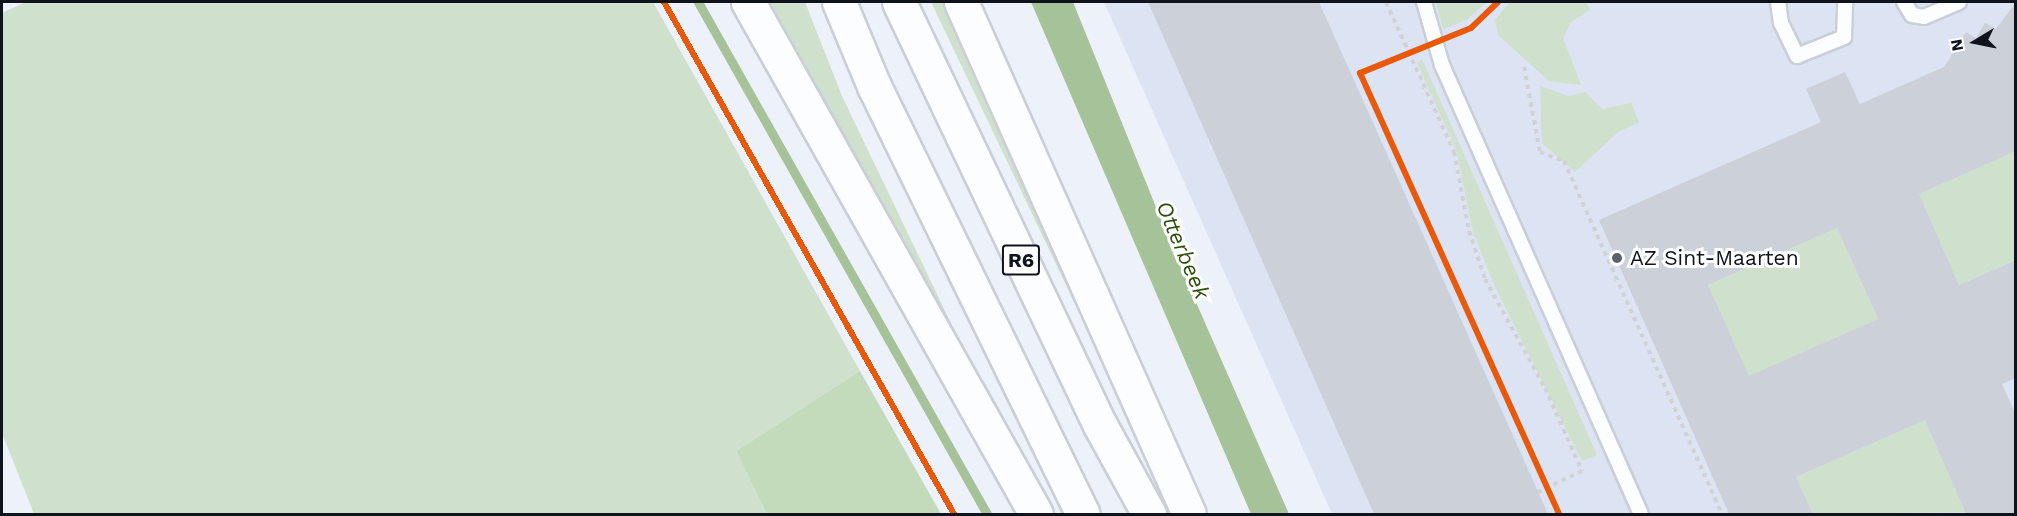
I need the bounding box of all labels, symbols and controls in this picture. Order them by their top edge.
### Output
north arrow [1945,12,2005,72]
text: N [1946,38,1967,53]
water label: Otterbeek [1150,197,1216,303]
road number: R6 [1002,243,1040,277]
place label: AZ Sint-Maarten [1630,245,1799,271]
marker: AZ Sint-Maarten [1608,249,1626,267]

